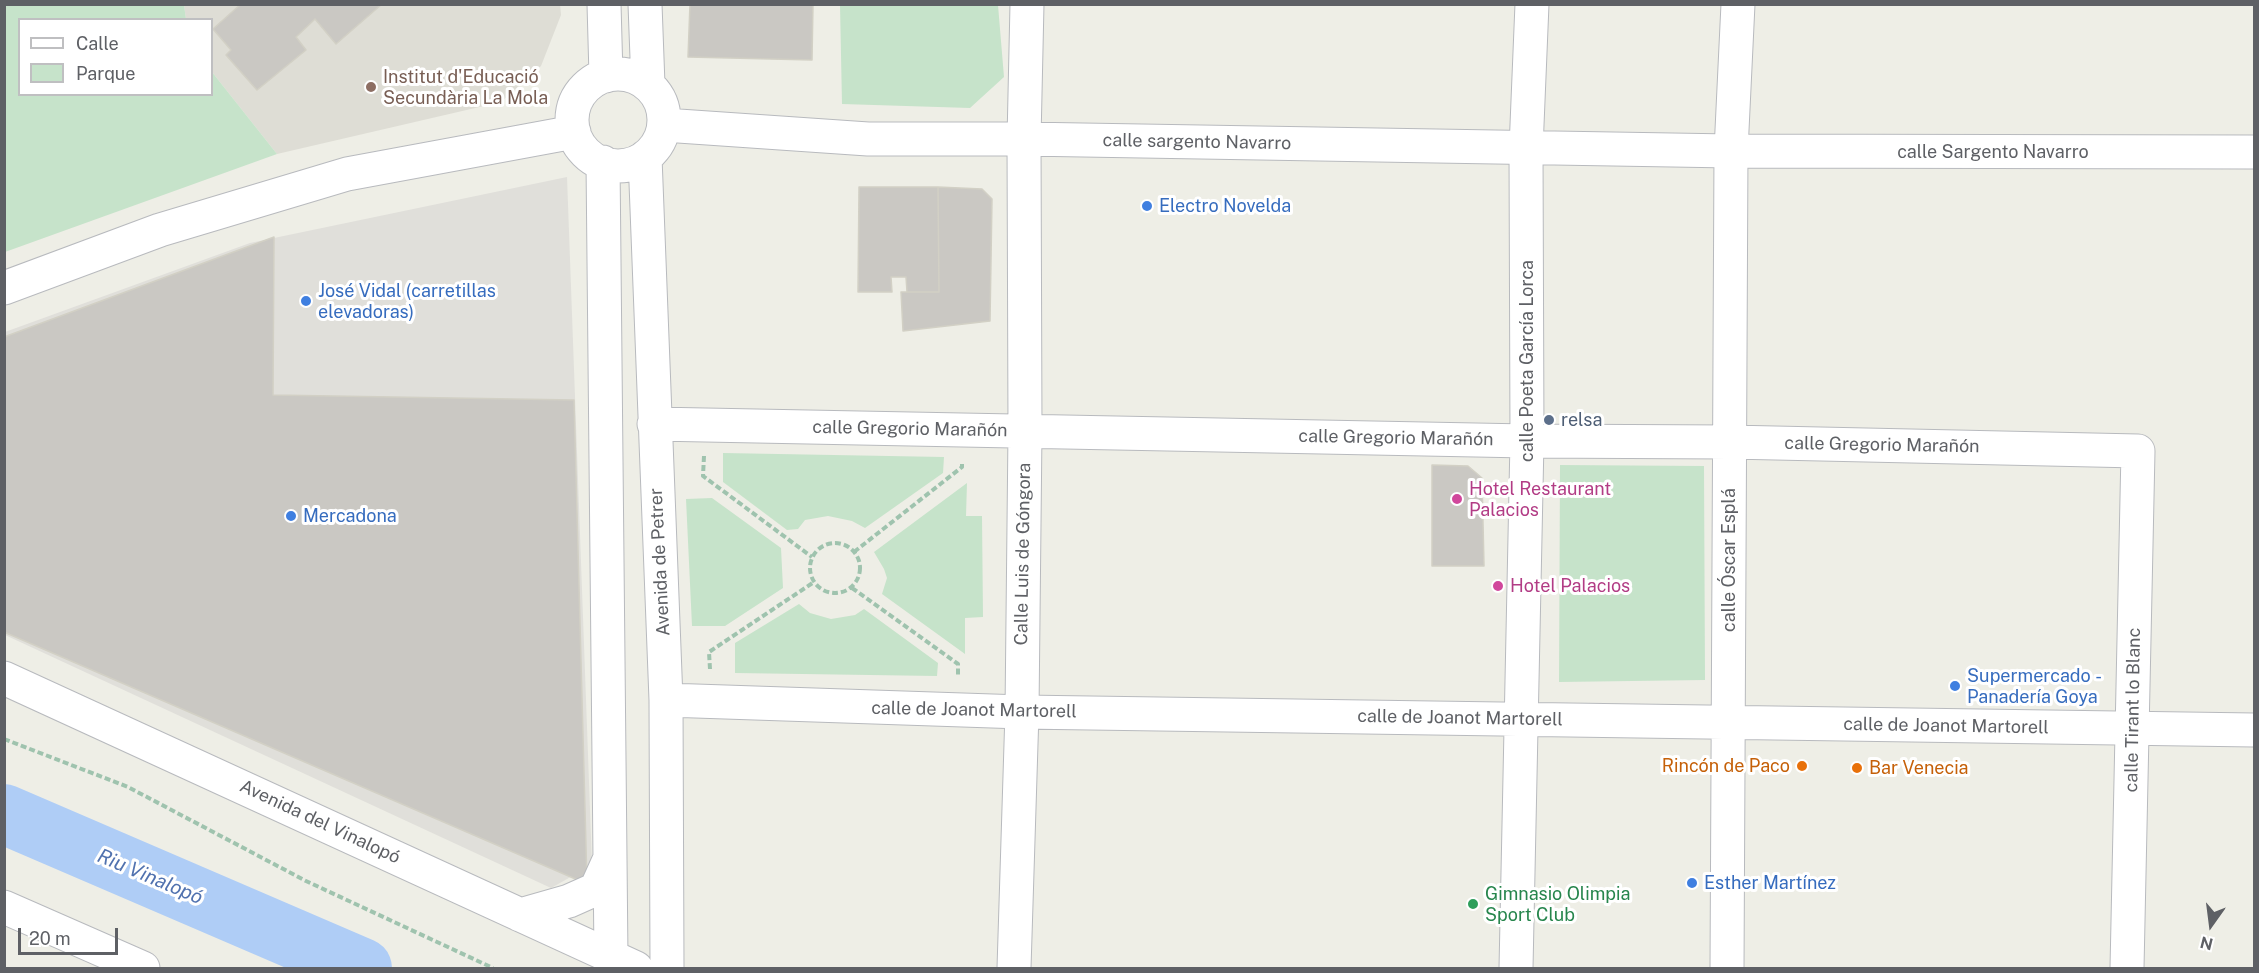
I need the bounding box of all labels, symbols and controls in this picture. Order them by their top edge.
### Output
legend [18,18,213,96]
text: Calle [76,33,119,54]
text: Parque [76,63,136,84]
place label: Institut d'Educació Secundària La Mola [383,66,548,109]
marker: Institut d'Educació Secundària La Mola [364,80,378,94]
street label: calle sargento Navarro [1102,130,1292,154]
street label: calle Sargento Navarro [1897,141,2089,163]
place label: Electro Novelda [1159,195,1291,217]
marker: Electro Novelda [1140,199,1154,213]
street label: calle Poeta García Lorca [1516,260,1538,462]
place label: José Vidal (carretillas elevadoras) [318,280,496,322]
marker: José Vidal (carretillas elevadoras) [299,294,313,308]
place label: relsa [1561,409,1602,431]
marker: relsa [1542,413,1556,427]
street label: calle Gregorio Marañón [812,416,1008,442]
street label: calle Gregorio Marañón [1298,425,1494,451]
street label: calle Gregorio Marañón [1784,432,1980,458]
street label: Calle Luis de Góngora [1011,462,1035,646]
place label: Hotel Restaurant Palacios [1469,478,1611,520]
street label: Avenida de Petrer [645,487,675,637]
street label: calle Óscar Esplá [1718,488,1740,632]
marker: Hotel Restaurant Palacios [1450,492,1464,506]
place label: Mercadona [303,505,397,527]
marker: Mercadona [284,509,298,523]
place label: Hotel Palacios [1510,575,1630,597]
marker: Hotel Palacios [1491,579,1505,593]
street label: calle Tirant lo Blanc [2121,627,2145,793]
place label: Supermercado - Panadería Goya [1967,665,2102,708]
marker: Supermercado - Panadería Goya [1948,679,1962,693]
street label: calle de Joanot Martorell [871,697,1077,723]
street label: calle de Joanot Martorell [1357,705,1563,731]
street label: calle de Joanot Martorell [1843,713,2049,739]
place label: Rincón de Paco [1662,755,1790,777]
place label: Bar Venecia [1869,757,1969,779]
marker: Rincón de Paco [1795,759,1809,773]
marker: Bar Venecia [1850,761,1864,775]
street label: Avenida del Vinalopó [236,775,404,869]
water label: Riu Vinalopó [94,844,206,910]
place label: Esther Martínez [1704,872,1836,894]
marker: Esther Martínez [1685,876,1699,890]
place label: Gimnasio Olimpia Sport Club [1485,883,1630,926]
north arrow [2181,895,2241,955]
marker: Gimnasio Olimpia Sport Club [1466,897,1480,911]
scale bar [21,916,122,954]
text: 20 m [29,928,71,949]
text: N [2198,932,2215,954]

